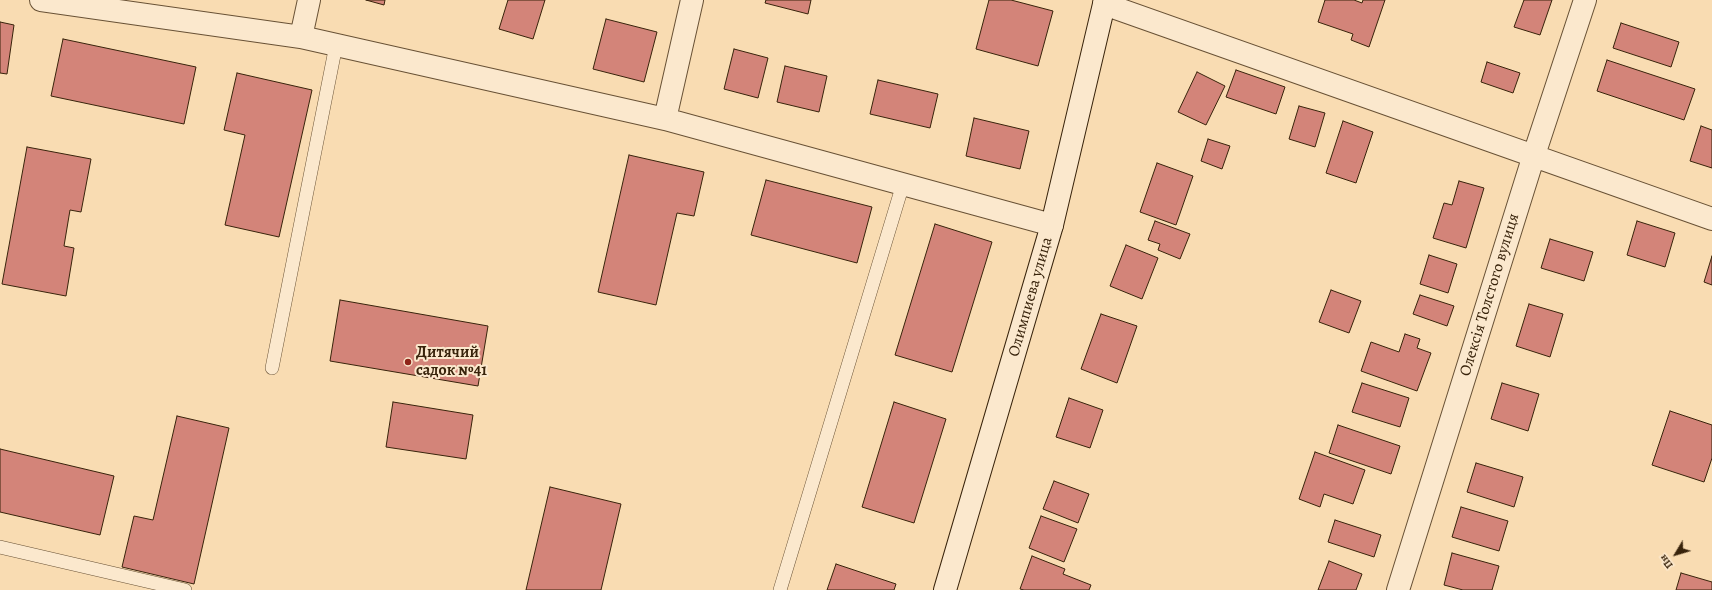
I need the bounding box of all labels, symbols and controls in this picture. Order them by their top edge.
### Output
street label: Олексія Толстого вулиця [1456,211,1524,379]
street label: Олимпиева улица [1005,235,1057,359]
place label: Дитячий садок №41 [416,343,487,381]
marker: Дитячий садок №41 [403,357,413,367]
north arrow [1656,534,1696,574]
text: Пн [1656,551,1676,572]

